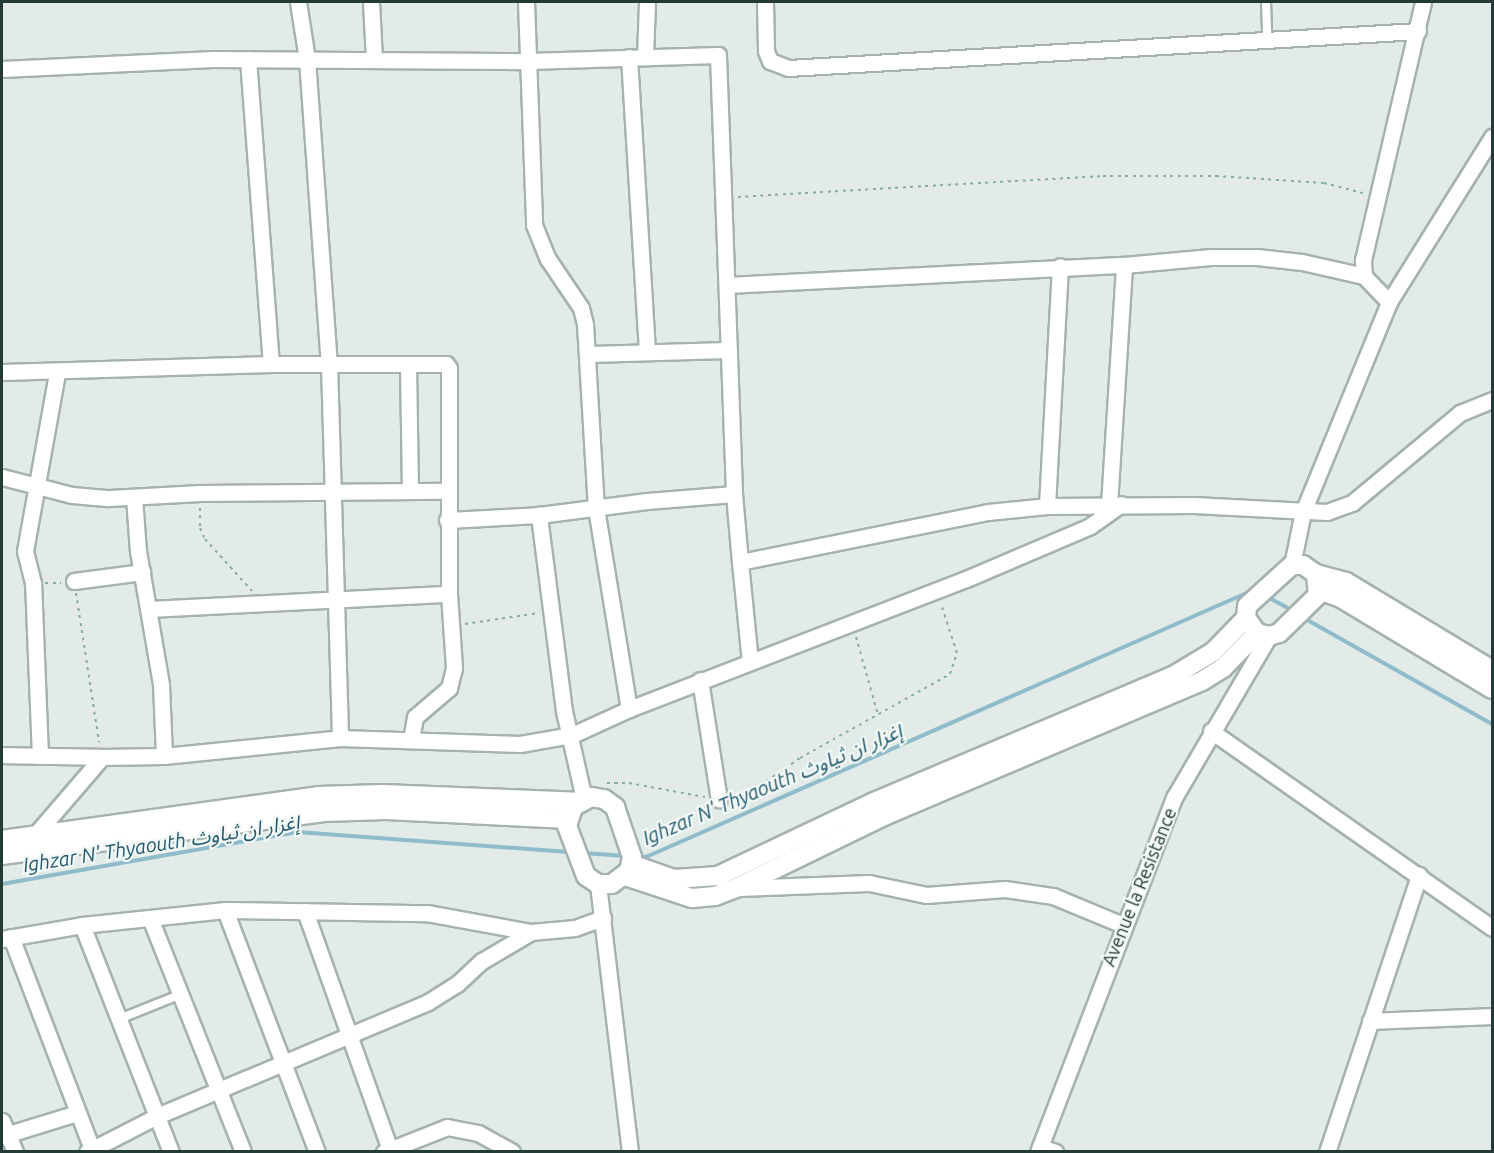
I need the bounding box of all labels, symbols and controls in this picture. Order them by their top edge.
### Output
water label: Ighzar N' Thyaouth إغزار ان ثياوث [639,718,905,850]
street label: Avenue la Resistance [1097,805,1181,969]
water label: Ighzar N' Thyaouth إغزار ان ثياوث [21,809,301,877]

